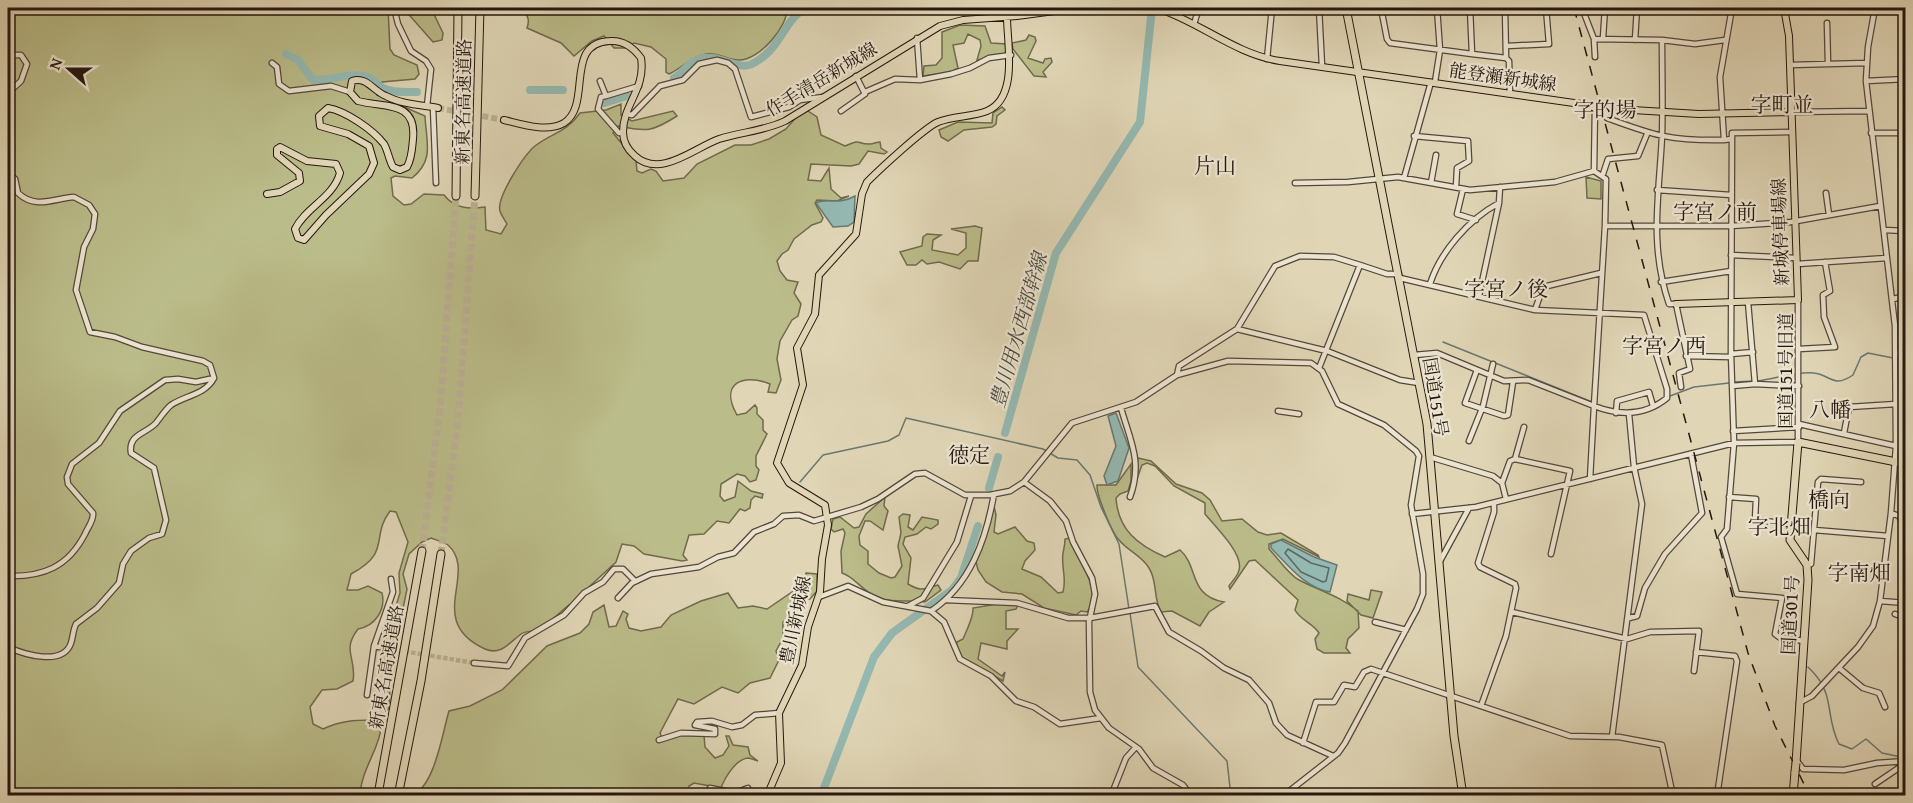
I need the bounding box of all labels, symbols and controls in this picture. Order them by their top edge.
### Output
street label: 作手清岳新城線 [760,35,882,123]
north arrow [39,39,99,99]
street label: 新東名高速道路 [448,39,478,165]
text: N [42,54,68,73]
street label: 能登瀬新城線 [1448,56,1558,98]
district label: 字町並 [1751,89,1814,120]
district label: 字的場 [1574,94,1637,125]
district label: 片山 [1194,150,1236,181]
street label: 新城停車場線 [1765,178,1795,286]
district label: 字宮ノ前 [1673,196,1757,227]
water label: 豊川用水西部幹線 [982,246,1055,411]
district label: 字宮ノ後 [1464,273,1548,304]
street label: 国道151号旧道 [1772,313,1799,429]
district label: 字宮ノ西 [1622,330,1706,361]
street label: 国道151号 [1416,355,1456,439]
district label: 八幡 [1809,394,1851,425]
district label: 徳定 [948,439,990,470]
district label: 橋向 [1808,484,1850,515]
district label: 字北畑 [1748,511,1811,542]
district label: 字南畑 [1828,557,1891,588]
street label: 豊川新城線 [772,573,818,667]
street label: 国道301号 [1774,574,1806,656]
street label: 新東名高速道路 [362,603,410,731]

